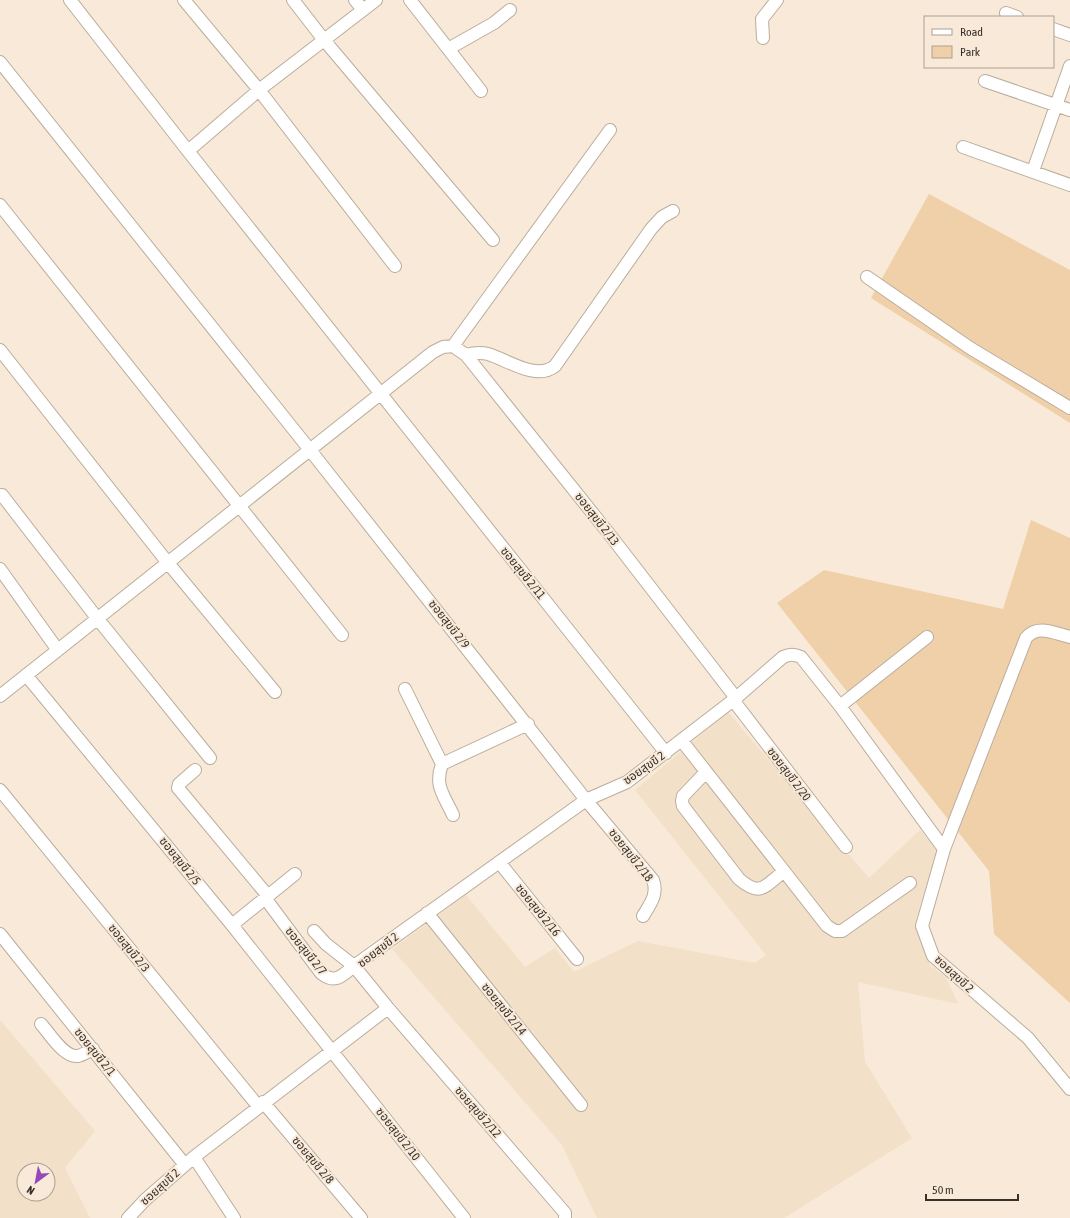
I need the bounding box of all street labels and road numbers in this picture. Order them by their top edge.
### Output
street label: ซอยสุขขี 2/13 [572,490,622,548]
street label: ซอยสุขขี 2/11 [498,544,549,602]
street label: ซอยสุขขี 2/9 [426,597,472,651]
street label: ซอยสุขขี 2/20 [764,745,814,804]
street label: ซอยสุขขี 2 [620,749,668,787]
street label: ซอยสุขขี 2/18 [606,826,656,885]
street label: ซอยสุขขี 2/5 [156,834,204,888]
street label: ซอยสุขขี 2/16 [513,881,564,939]
street label: ซอยสุขขี 2/3 [105,921,153,975]
street label: ซอยสุขขี 2/7 [282,924,330,978]
street label: ซอยสุขขี 2 [355,930,401,970]
street label: ซอยสุขขี 2 [932,953,976,995]
street label: ซอยสุขขี 2/14 [479,980,530,1038]
street label: ซอยสุขขี 2/1 [71,1025,119,1079]
street label: ซอยสุขขี 2/12 [452,1084,504,1140]
street label: ซอยสุขขี 2/10 [373,1105,423,1164]
street label: ซอยสุขขี 2/8 [289,1133,337,1187]
street label: ซอยสุขขี 2 [137,1166,183,1208]

